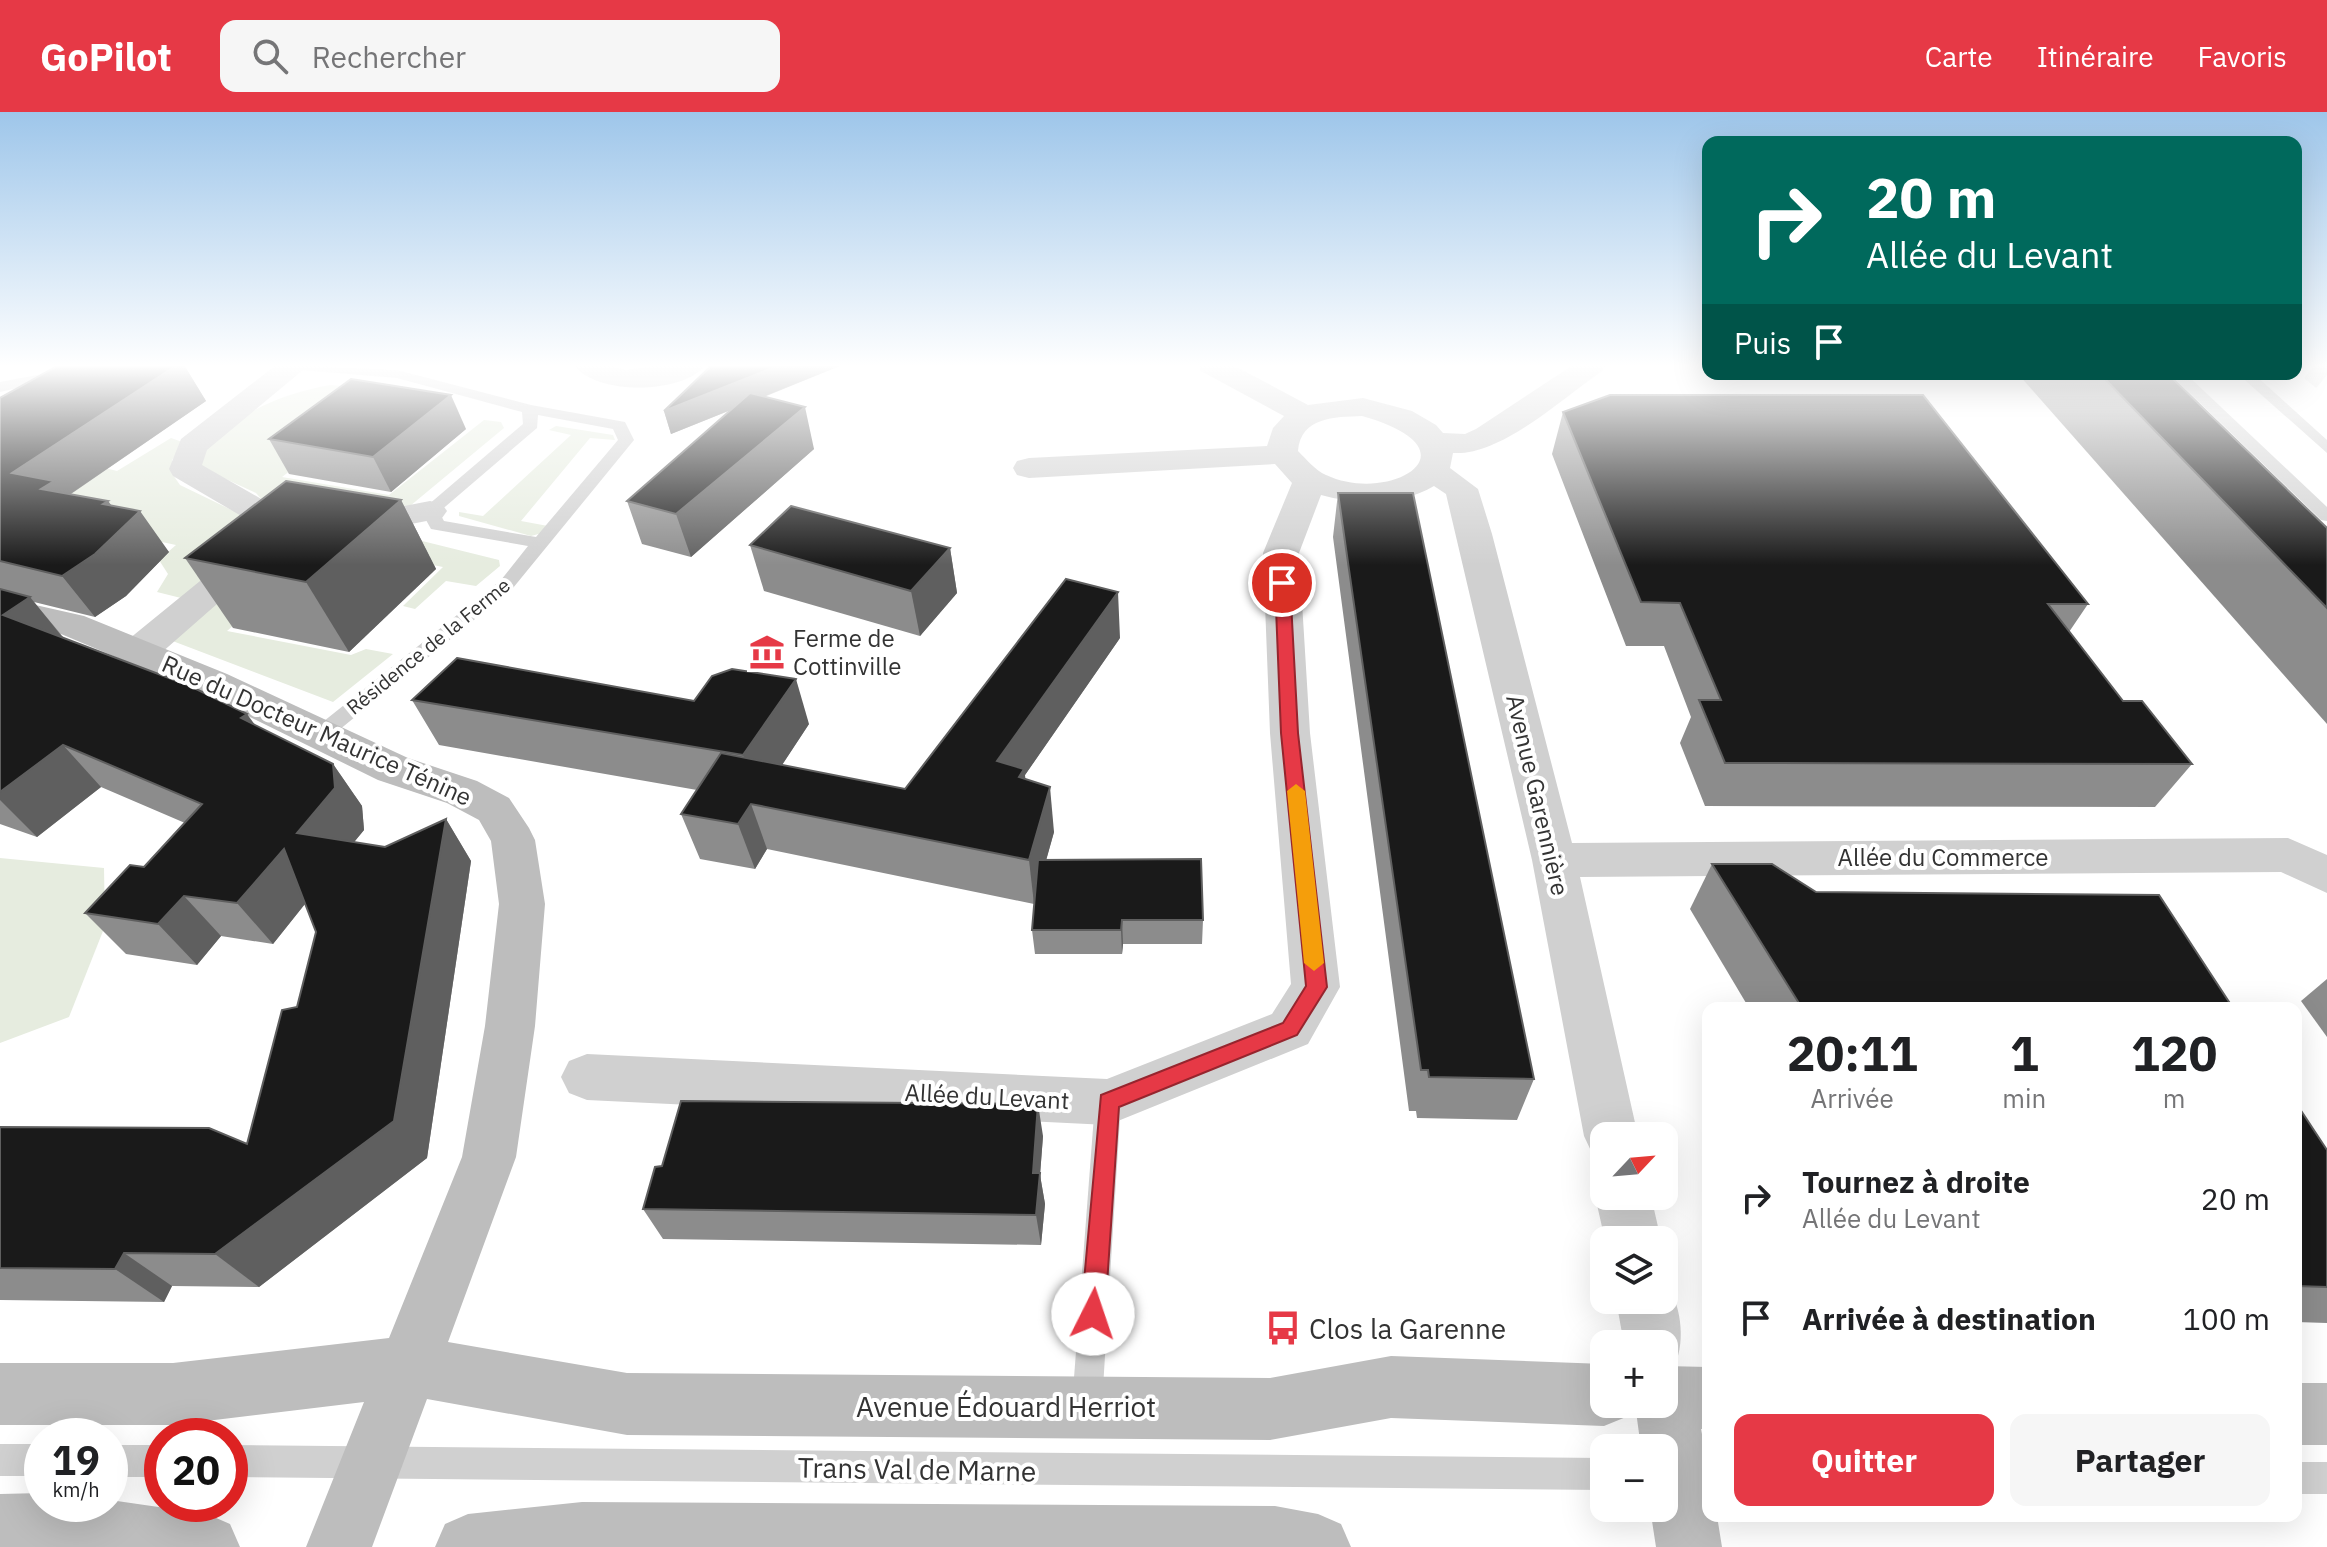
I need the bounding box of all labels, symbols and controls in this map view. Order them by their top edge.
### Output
search box [220,20,780,92]
text: GoPilot [40,32,172,81]
icon: search [248,34,292,78]
text: Rechercher [312,37,466,76]
text: Carte [1925,38,1993,75]
text: Itinéraire [2037,38,2154,75]
text: Favoris [2198,38,2287,75]
text: 20 m [1866,161,1996,233]
icon: right [1734,168,1838,272]
text: Allée du Levant [1866,231,2113,278]
icon: arrive [1807,320,1851,364]
text: Puis [1734,323,1791,362]
pin [1248,549,1316,617]
icon: arrive [1260,561,1304,605]
street label: Résidence de la Ferme [340,572,516,720]
place label: Ferme de Cottinville [793,622,901,682]
museum icon: Ferme de Cottinville [748,633,786,671]
street label: Rue du Docteur Maurice Ténine [157,647,477,813]
street label: Avenue Garennière [1499,691,1577,899]
street label: Allée du Commerce [1838,841,2048,873]
text: 20:11 [1787,1022,1918,1084]
text: 1 [2010,1022,2039,1084]
text: 120 [2131,1022,2217,1084]
street label: Allée du Levant [904,1076,1070,1116]
text: Arrivée [1810,1081,1894,1115]
text: min [2002,1081,2046,1115]
text: m [2163,1081,2185,1115]
north arrow [1590,1122,1678,1210]
map controls [1590,1122,1678,1522]
text: Tournez à droite [1802,1162,2030,1201]
icon: right [1734,1176,1778,1220]
text: 20 m [2201,1179,2270,1218]
text: Allée du Levant [1802,1201,1981,1235]
button: layers [1590,1226,1678,1314]
position arrow [1051,1272,1135,1356]
icon: arrive [1734,1296,1778,1340]
text: Arrivée à destination [1802,1299,2096,1338]
text: 100 m [2183,1299,2270,1338]
bus stop icon: Clos la Garenne [1264,1309,1302,1347]
place label: Clos la Garenne [1309,1310,1506,1347]
button: + [1590,1330,1678,1418]
street label: Avenue Édouard Herriot [856,1388,1156,1425]
button: Quitter [1734,1414,1994,1506]
button: Partager [2010,1414,2270,1506]
speed limit sign: 20 [144,1418,248,1522]
text: 19 [52,1434,100,1486]
button: − [1590,1434,1678,1522]
street label: Trans Val de Marne [797,1448,1037,1490]
text: km/h [52,1476,100,1503]

